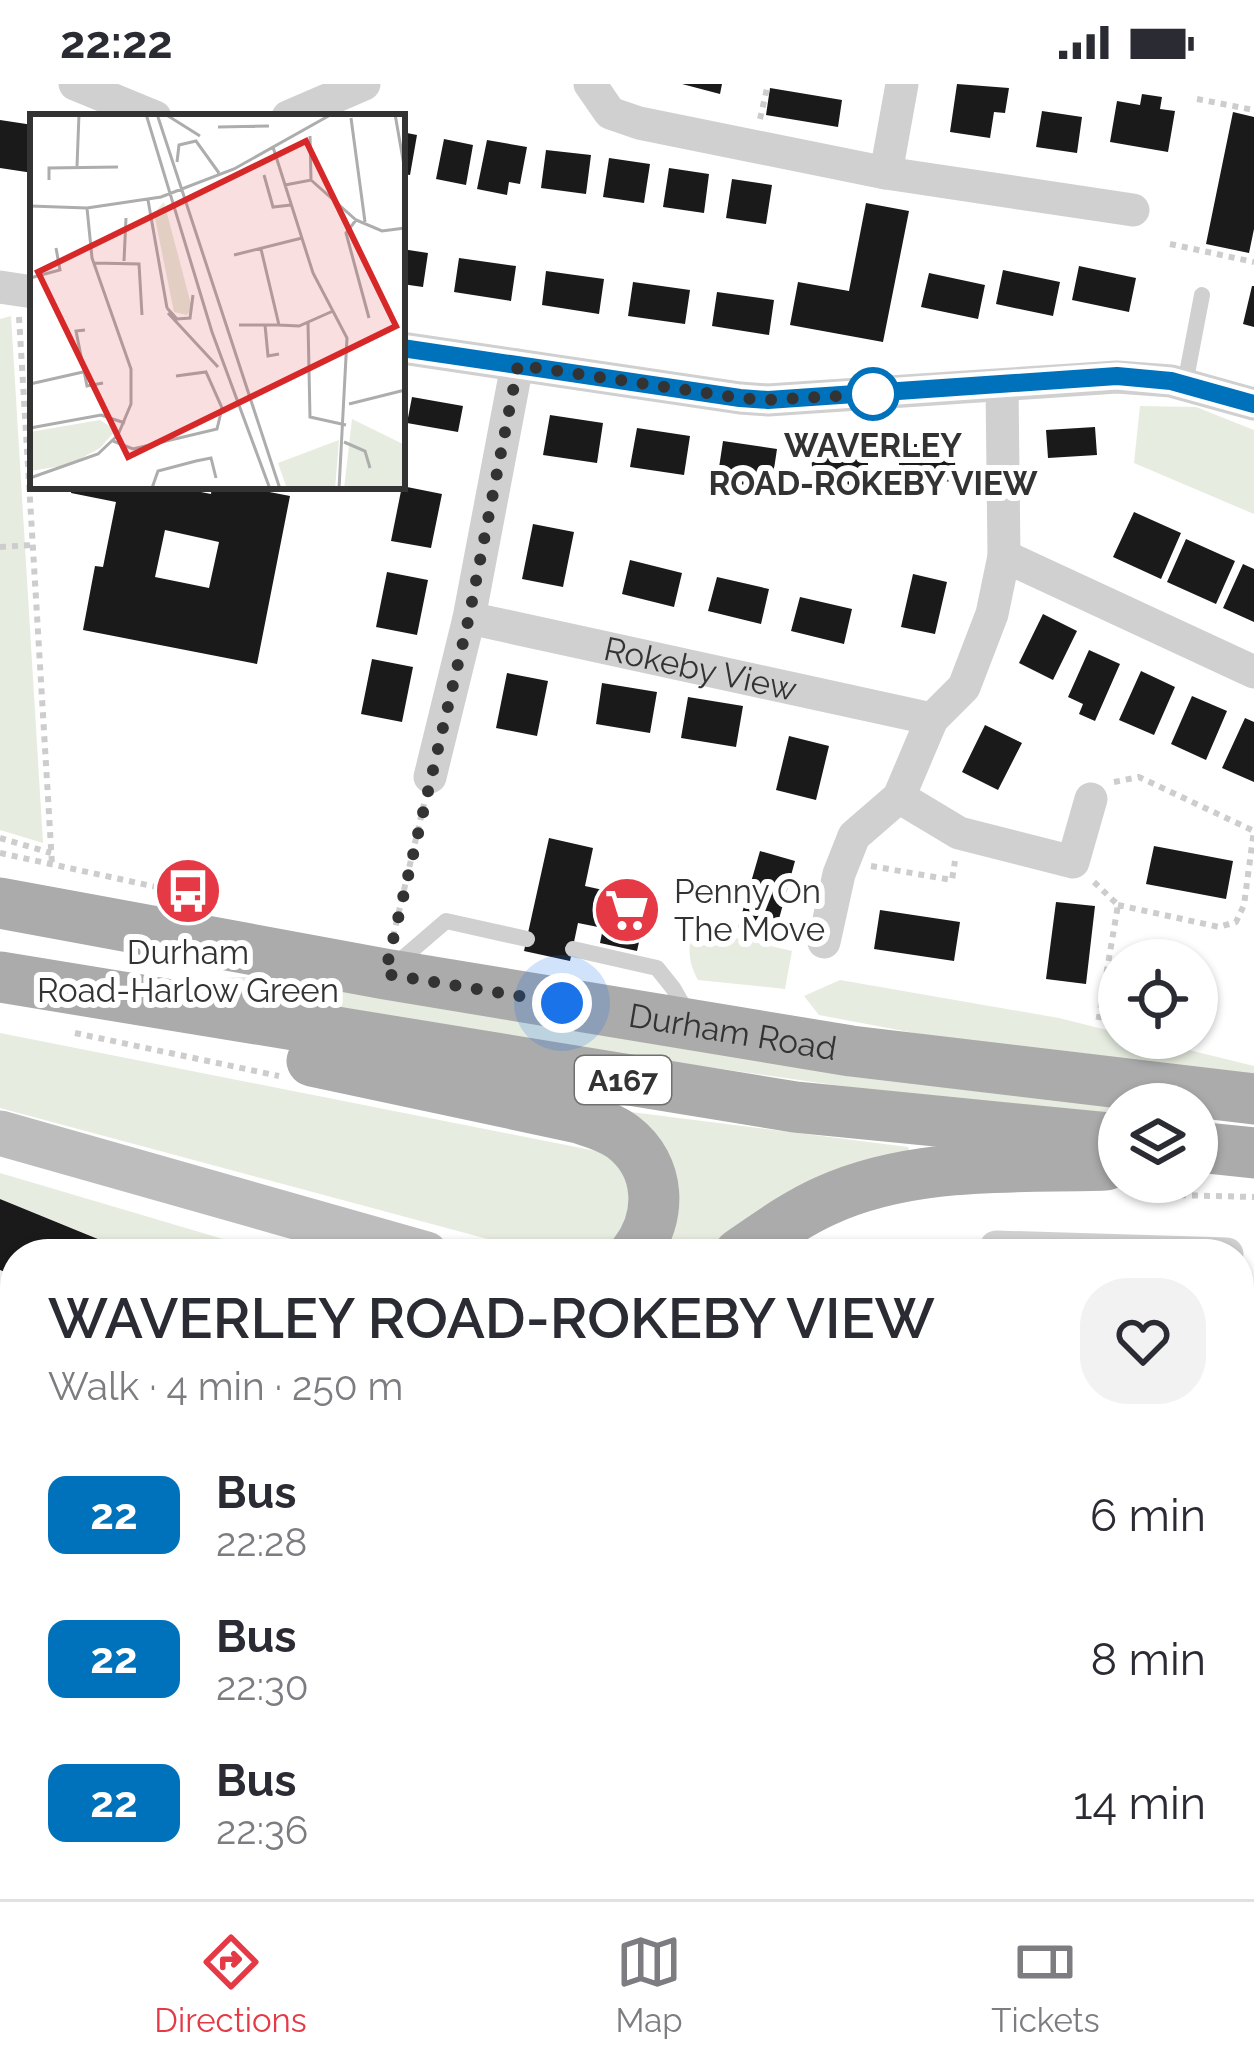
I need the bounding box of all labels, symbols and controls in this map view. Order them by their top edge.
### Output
text: 22:22 [60,16,173,69]
inset map [30,114,405,489]
marker: WAVERLEY ROAD-ROKEBY VIEW [848,369,898,419]
place label: WAVERLEY ROAD-ROKEBY VIEW [708,426,1038,503]
street label: Rokeby View [601,629,801,708]
bus stop icon: Durham Road-Harlow Green [153,856,223,926]
place label: Penny On The Move [674,872,825,949]
supermarket icon: Penny On The Move [592,875,662,945]
place label: Durham Road-Harlow Green [37,933,339,1010]
map controls [1098,939,1218,1203]
button: locate [1098,939,1218,1059]
your location [532,973,592,1033]
street label: Durham Road [626,995,840,1068]
road number: A167 [575,1056,671,1104]
button: layers [1098,1083,1218,1203]
button: heart [1080,1278,1206,1404]
text: WAVERLEY ROAD-ROKEBY VIEW [48,1284,935,1351]
text: Walk · 4 min · 250 m [48,1363,403,1409]
text: Bus [216,1466,297,1519]
text: 6 min [1090,1489,1206,1542]
text: 22 [90,1490,138,1539]
text: 22:28 [216,1519,307,1565]
text: Bus [216,1610,297,1663]
text: 8 min [1090,1633,1206,1686]
text: 22 [90,1634,138,1683]
text: 22:30 [216,1663,309,1709]
text: Bus [216,1754,297,1807]
text: 14 min [1073,1777,1206,1830]
text: 22 [90,1778,138,1827]
text: 22:36 [216,1807,308,1853]
tab: Directions [154,1929,307,2040]
tab: Map [615,1929,683,2040]
tab: Tickets [991,1929,1100,2040]

